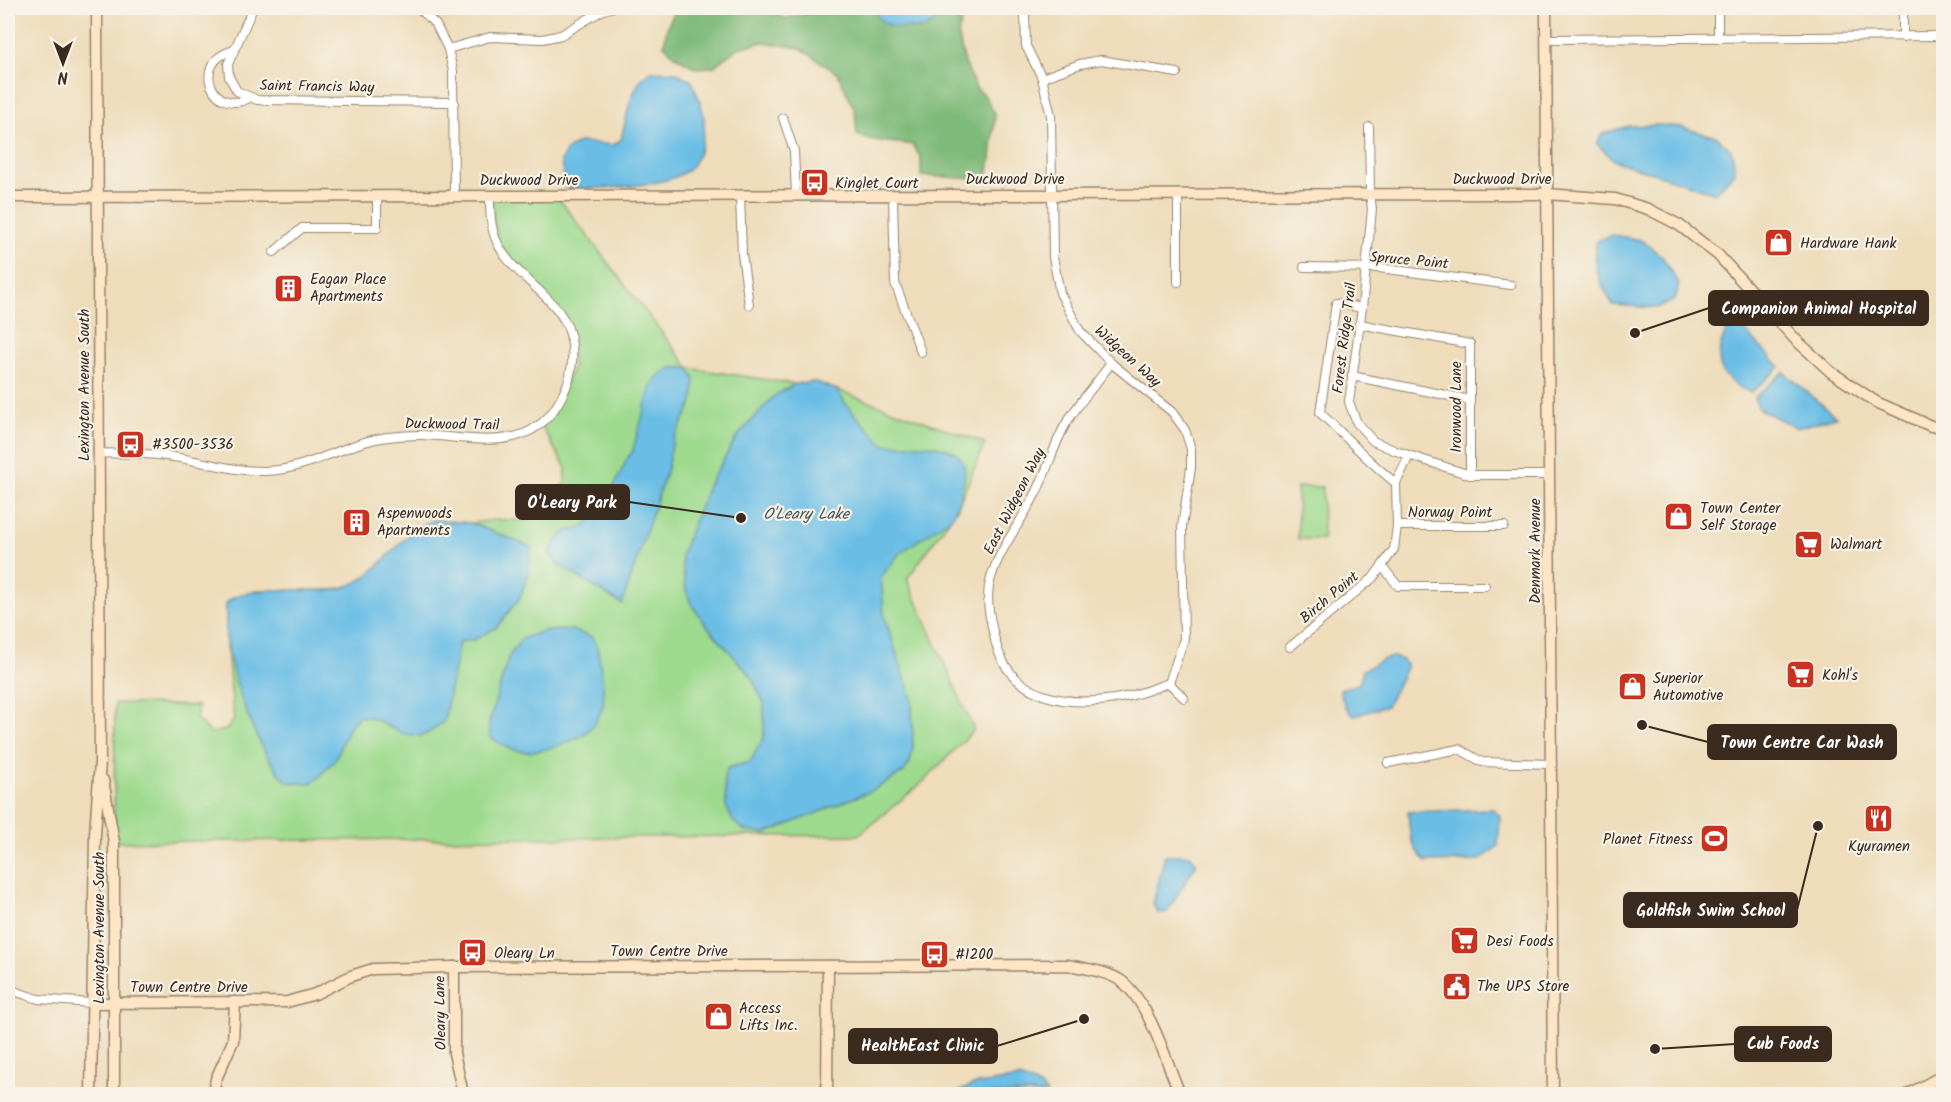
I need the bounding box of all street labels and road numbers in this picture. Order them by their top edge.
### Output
street label: Saint Francis Way [259,74,375,100]
street label: Duckwood Drive [965,168,1065,192]
street label: Duckwood Drive [1452,168,1552,192]
street label: Duckwood Drive [479,169,579,193]
street label: Spruce Point [1368,246,1450,276]
street label: Forest Ridge Trail [1326,281,1364,395]
street label: Lexington Avenue South [73,309,97,461]
street label: Widgeon Way [1088,320,1167,394]
street label: Ironwood Lane [1445,361,1469,453]
street label: Duckwood Trail [404,412,500,438]
street label: East Widgeon Way [978,443,1053,559]
street label: Denmark Avenue [1524,498,1548,604]
street label: Norway Point [1408,501,1492,525]
street label: Birch Point [1295,566,1365,630]
street label: Lexington Avenue South [88,852,112,1004]
street label: Town Centre Drive [610,940,728,964]
street label: Oleary Lane [428,975,454,1051]
street label: Town Centre Drive [130,976,248,1000]

